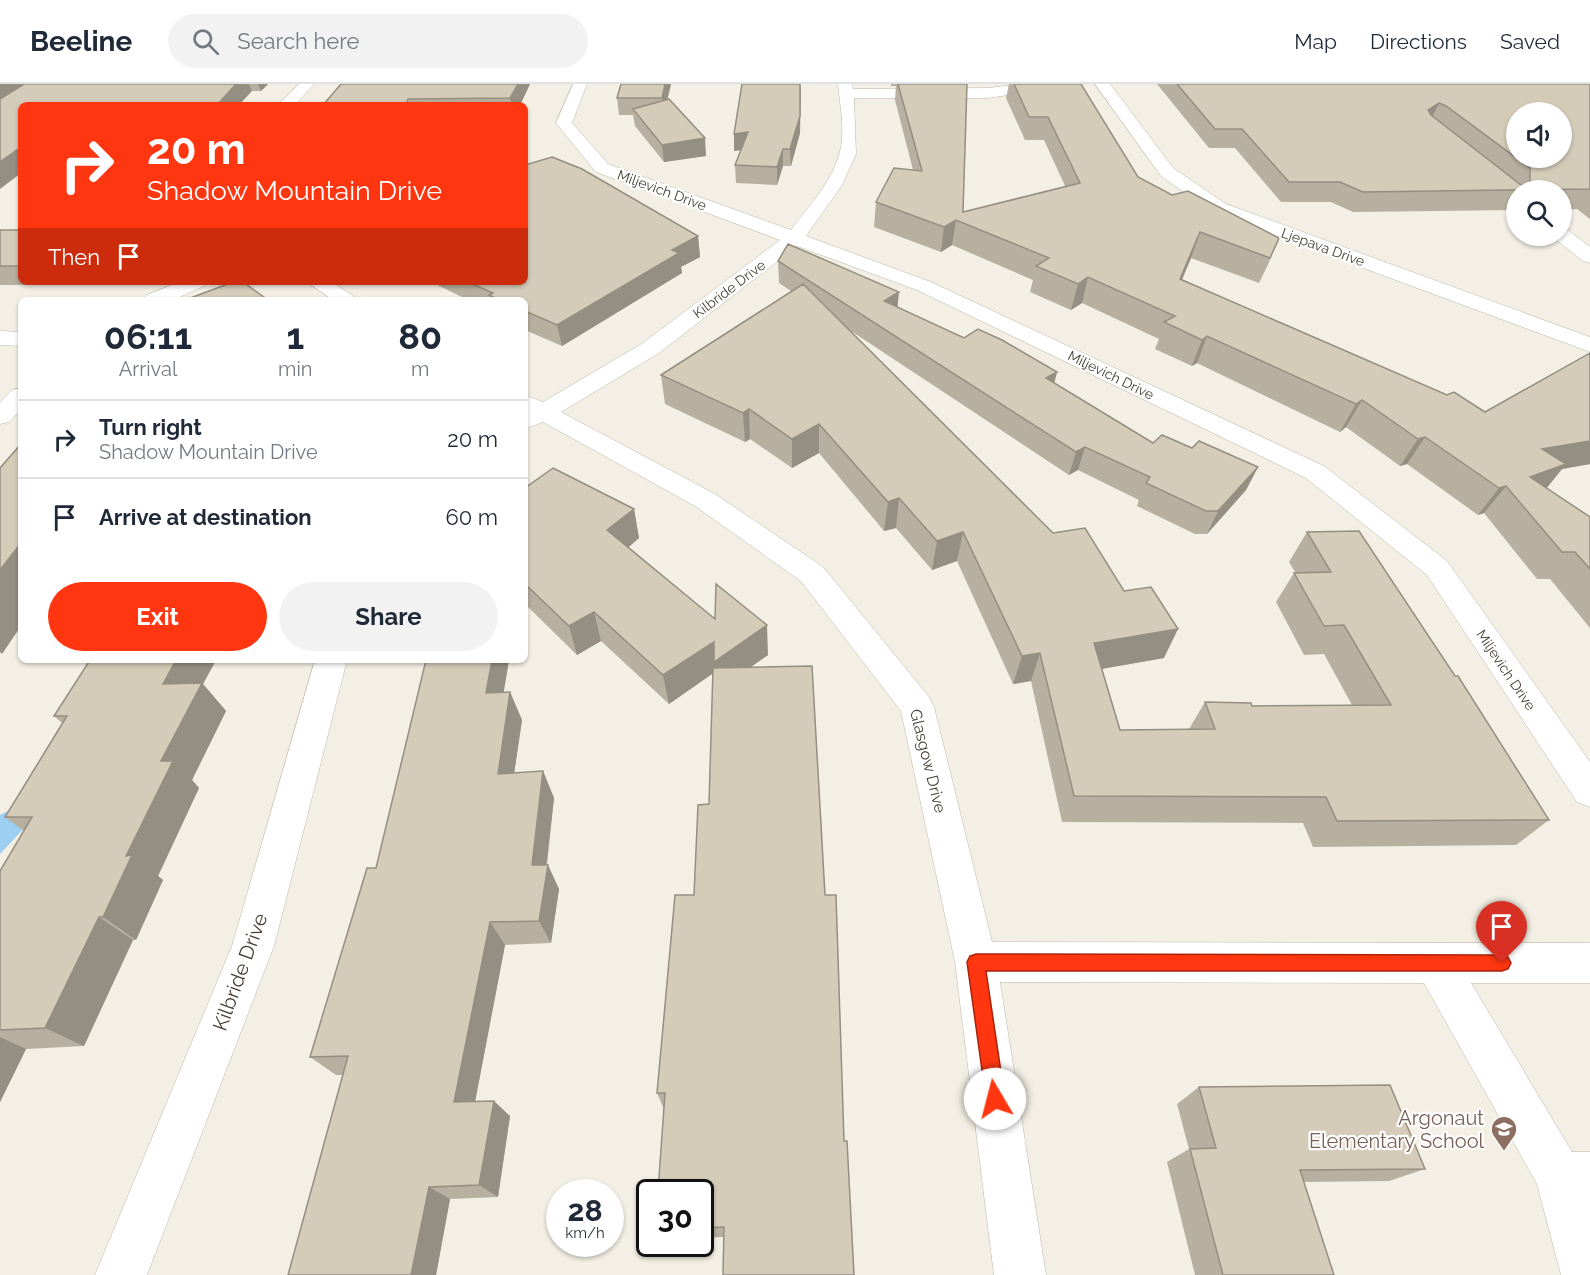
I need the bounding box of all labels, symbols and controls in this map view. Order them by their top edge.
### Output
search box [168,14,588,68]
text: Beeline [30,25,132,58]
icon: search [189,25,222,58]
text: Search here [237,28,359,54]
text: Map [1294,29,1337,54]
text: Directions [1370,29,1467,54]
text: Saved [1500,29,1560,54]
map controls [1506,102,1572,246]
button: sound [1506,102,1572,168]
text: 20 m [147,125,246,174]
icon: right [48,126,126,204]
street label: Miljevich Drive [615,166,709,214]
text: Shadow Mountain Drive [147,175,442,206]
button: search [1506,180,1572,246]
street label: Ljepava Drive [1279,225,1367,269]
icon: arrive [112,240,145,273]
text: Then [48,244,100,270]
street label: Kilbride Drive [690,257,768,321]
text: 06:11 [104,315,192,357]
text: 1 [286,315,304,357]
text: 80 [398,315,442,357]
street label: Miljevich Drive [1065,347,1157,403]
text: Arrival [119,357,177,381]
text: min [278,357,312,381]
text: m [411,357,429,381]
text: Turn right [99,414,202,440]
icon: right [48,423,81,456]
text: 20 m [447,426,498,452]
text: Shadow Mountain Drive [99,440,318,464]
icon: arrive [48,501,81,534]
text: Arrive at destination [99,504,312,530]
text: 60 m [445,504,498,530]
button: Exit [48,582,267,651]
button: Share [279,582,498,651]
street label: Miljevich Drive [1473,627,1539,713]
street label: Glasgow Drive [906,707,950,815]
pin [1476,901,1527,963]
street label: Kilbride Drive [208,910,272,1034]
icon: arrive [1485,910,1518,943]
position arrow [963,1067,1027,1131]
place label: Argonaut Elementary School [1309,1106,1485,1153]
school or university icon: Argonaut Elementary School [1489,1114,1519,1152]
speed limit sign: 30 [636,1179,714,1257]
text: 28 [567,1193,603,1228]
text: km/h [565,1224,605,1242]

